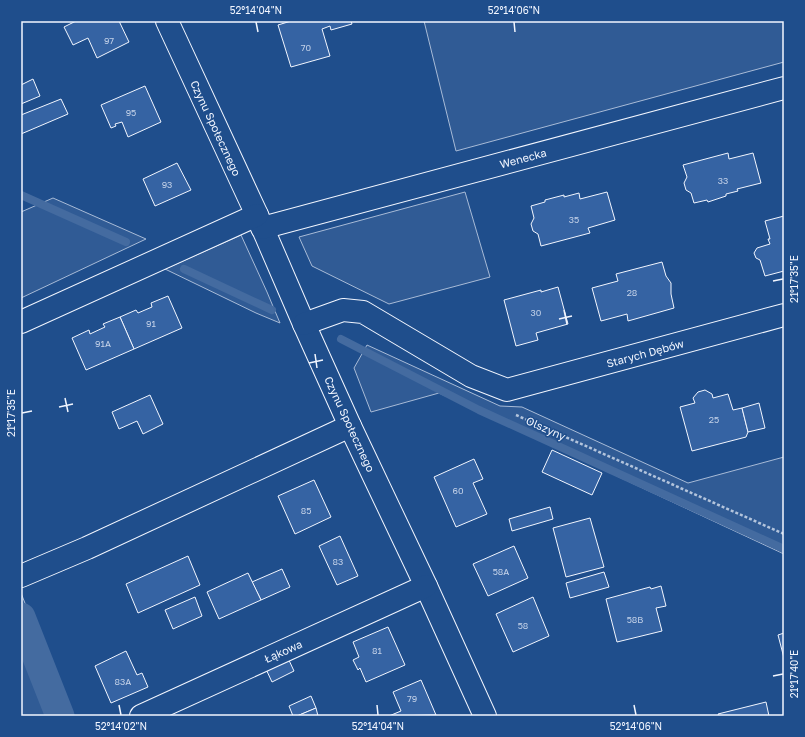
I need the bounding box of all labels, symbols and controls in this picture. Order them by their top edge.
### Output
text: 52°14'04"N [230,4,282,16]
text: 52°14'06"N [488,4,540,16]
house number: 97 [104,35,114,46]
house number: 70 [301,42,312,53]
street label: Czynu Społecznego [188,78,244,178]
house number: 95 [126,107,136,118]
street label: Wenecka [498,146,548,170]
house number: 33 [718,175,728,186]
house number: 93 [162,179,172,190]
house number: 35 [569,214,579,225]
text: 21°17'35"E [788,255,800,303]
house number: 28 [627,287,637,298]
house number: 30 [531,307,542,318]
house number: 91 [146,318,157,329]
street label: Starych Dębów [605,336,685,370]
house number: 91A [95,338,111,349]
street label: Czynu Społecznego [322,374,378,474]
text: 21°17'35"E [5,389,17,437]
street label: Olszyny [524,414,568,442]
house number: 25 [709,414,719,425]
house number: 60 [452,485,464,496]
house number: 85 [301,505,311,516]
house number: 83 [333,556,343,567]
house number: 58A [493,566,509,577]
house number: 58B [627,614,643,625]
house number: 58 [518,620,528,631]
street label: Łąkowa [262,637,304,665]
house number: 81 [372,645,383,656]
text: 21°17'40"E [788,650,800,698]
house number: 83A [115,676,131,687]
house number: 79 [407,693,417,704]
text: 52°14'02"N [95,720,147,732]
text: 52°14'04"N [352,720,404,732]
text: 52°14'06"N [610,720,662,732]

